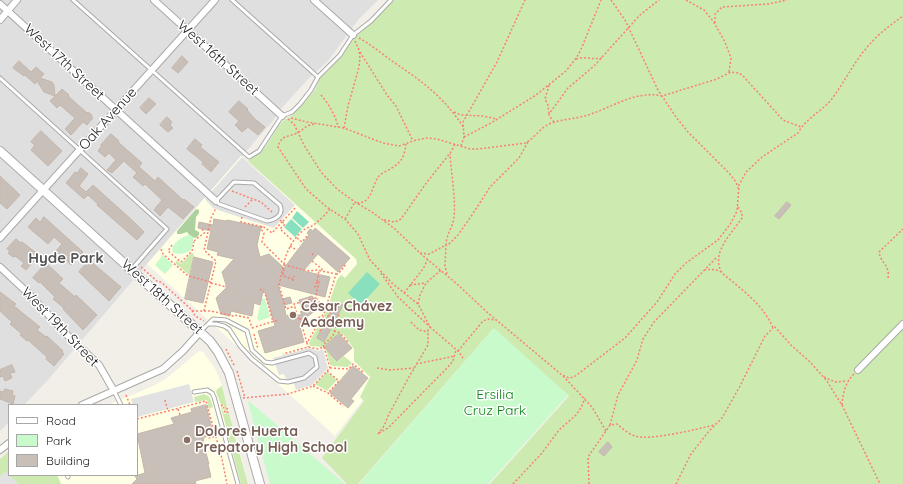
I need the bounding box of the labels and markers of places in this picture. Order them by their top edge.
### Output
place label: César Chávez Academy [301,299,392,332]
marker: César Chávez Academy [288,310,298,320]
place label: Dolores Huerta Prepatory High School [195,424,347,456]
marker: Dolores Huerta Prepatory High School [182,435,192,445]

